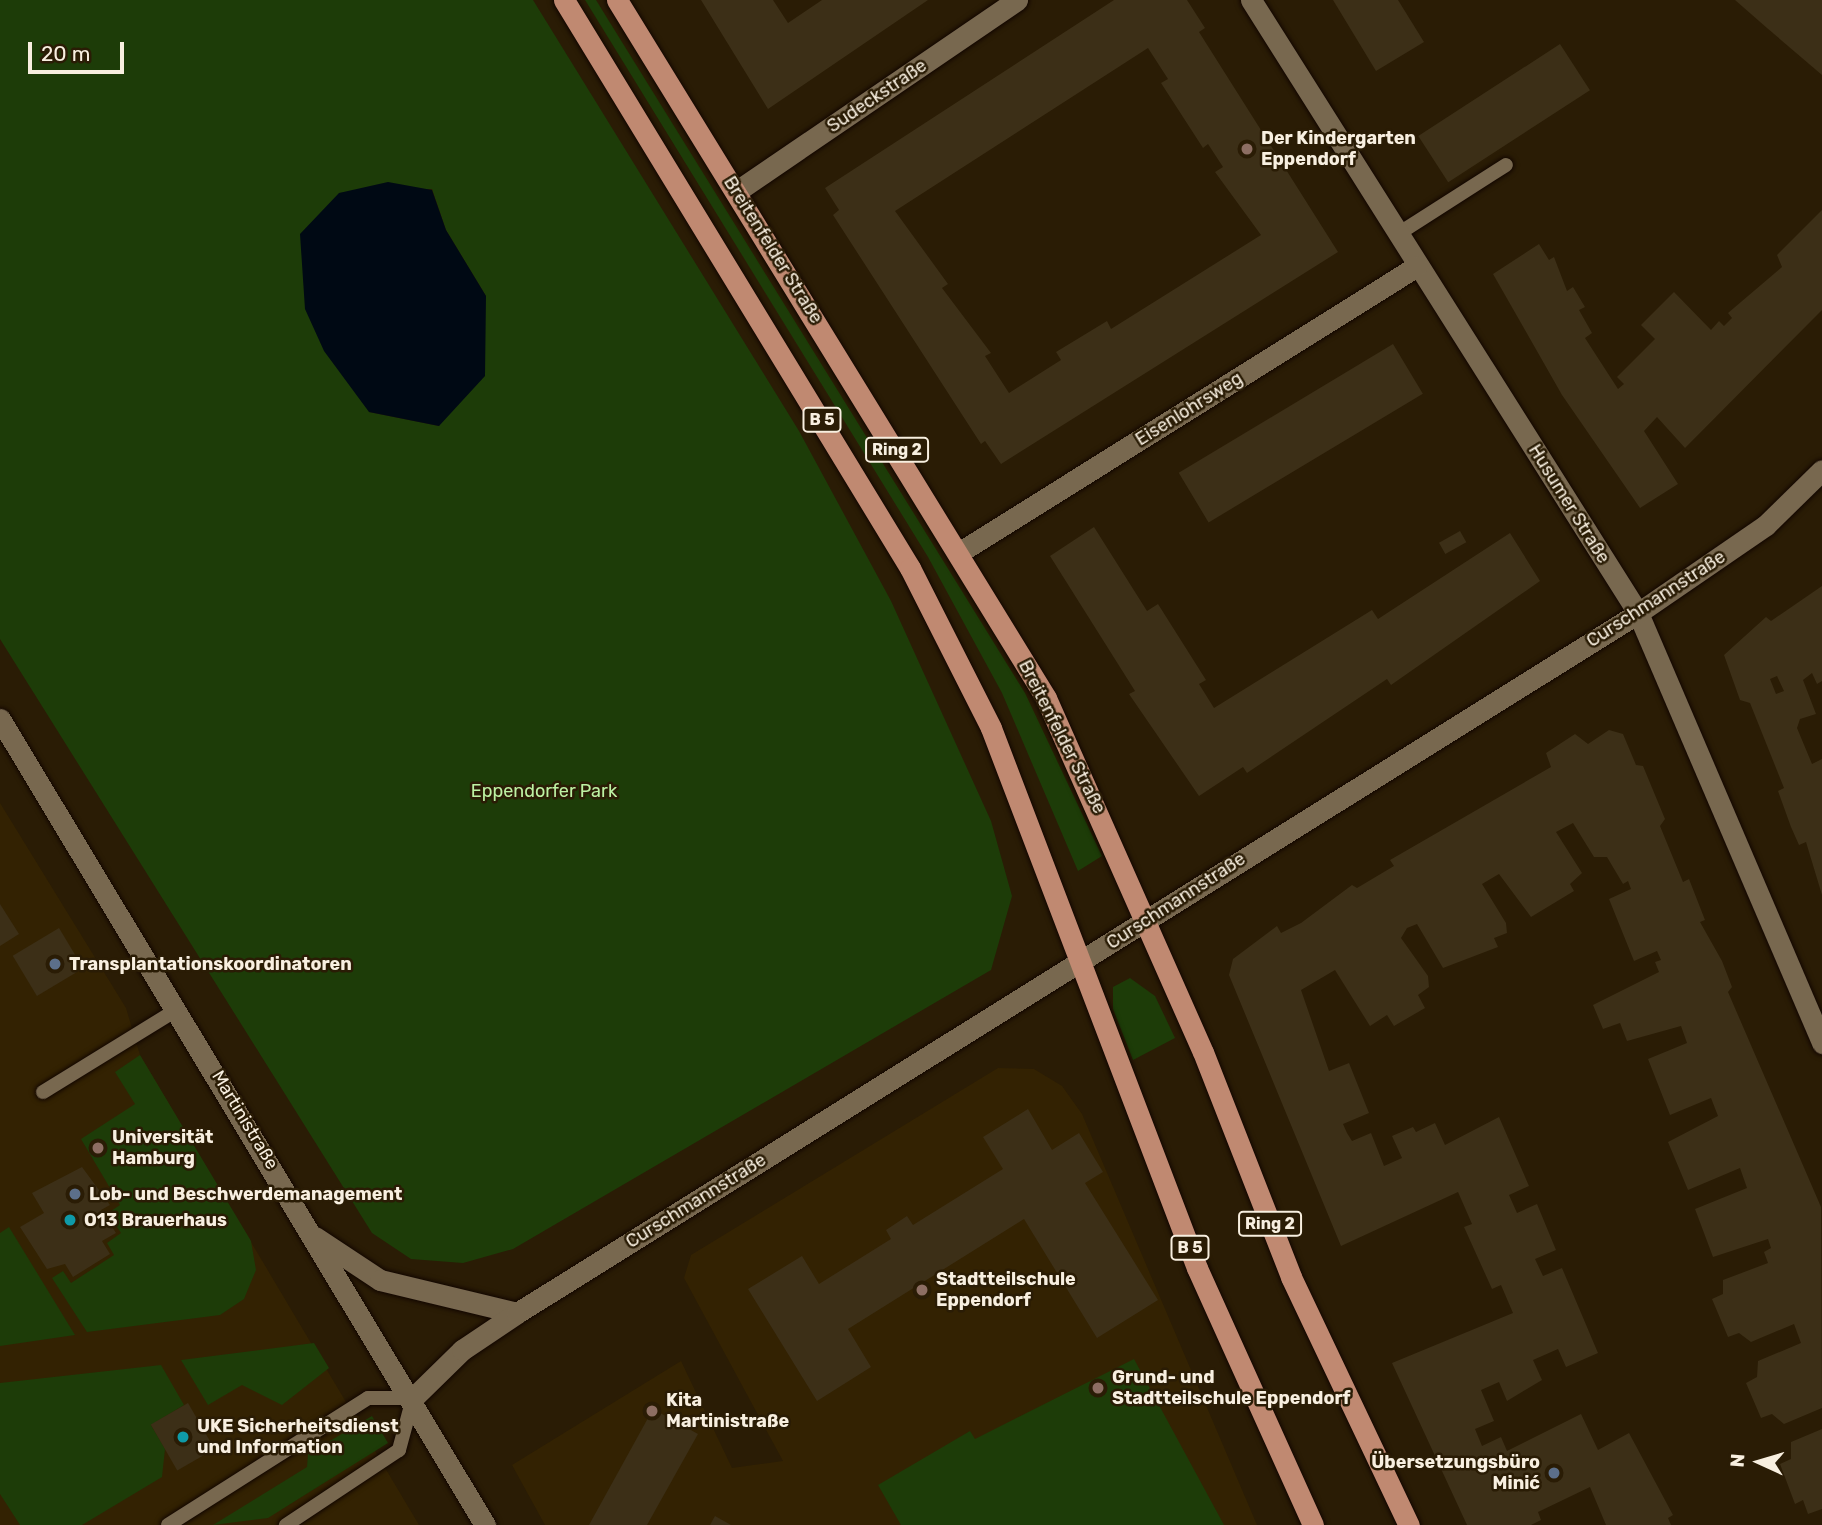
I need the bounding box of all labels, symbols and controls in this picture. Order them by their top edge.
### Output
scale bar [32,28,128,72]
text: 20 m [41,41,90,66]
street label: Sudeckstraße [823,55,931,137]
place label: Der Kindergarten Eppendorf [1261,128,1416,170]
marker: Der Kindergarten Eppendorf [1239,141,1255,157]
street label: Breitenfelder Straße [719,172,827,328]
street label: Eisenlohrsweg [1132,368,1246,450]
road number: B 5 [801,408,843,432]
road number: Ring 2 [864,438,930,463]
street label: Husumer Straße [1524,440,1614,568]
street label: Curschmannstraße [1583,546,1729,652]
street label: Breitenfelder Straße [1014,656,1110,818]
park label: Eppendorfer Park [471,780,617,802]
street label: Curschmannstraße [1103,848,1249,954]
place label: Transplantationskoordinatoren [69,953,352,975]
marker: Transplantationskoordinatoren [47,956,63,972]
street label: Martinistraße [207,1067,283,1173]
place label: Universität Hamburg [112,1127,213,1170]
marker: Universität Hamburg [90,1140,106,1156]
street label: Curschmannstraße [622,1149,770,1253]
place label: Lob- und Beschwerdemanagement [89,1183,402,1205]
marker: Lob- und Beschwerdemanagement [67,1186,83,1202]
place label: O13 Brauerhaus [84,1209,227,1231]
marker: O13 Brauerhaus [62,1212,78,1228]
road number: Ring 2 [1237,1212,1303,1236]
road number: B 5 [1169,1236,1211,1260]
place label: Stadtteilschule Eppendorf [936,1269,1076,1312]
marker: Stadtteilschule Eppendorf [914,1282,930,1298]
place label: Grund- und Stadtteilschule Eppendorf [1112,1367,1351,1410]
marker: Grund- und Stadtteilschule Eppendorf [1090,1380,1106,1396]
place label: Kita Martinistraße [666,1390,789,1432]
marker: Kita Martinistraße [644,1403,660,1419]
place label: UKE Sicherheitsdienst und Information [197,1416,399,1458]
north arrow [1724,1427,1794,1497]
marker: UKE Sicherheitsdienst und Information [175,1429,191,1445]
place label: Übersetzungsbüro Minić [1371,1452,1540,1494]
text: N [1726,1453,1750,1468]
marker: Übersetzungsbüro Minić [1546,1465,1562,1481]

